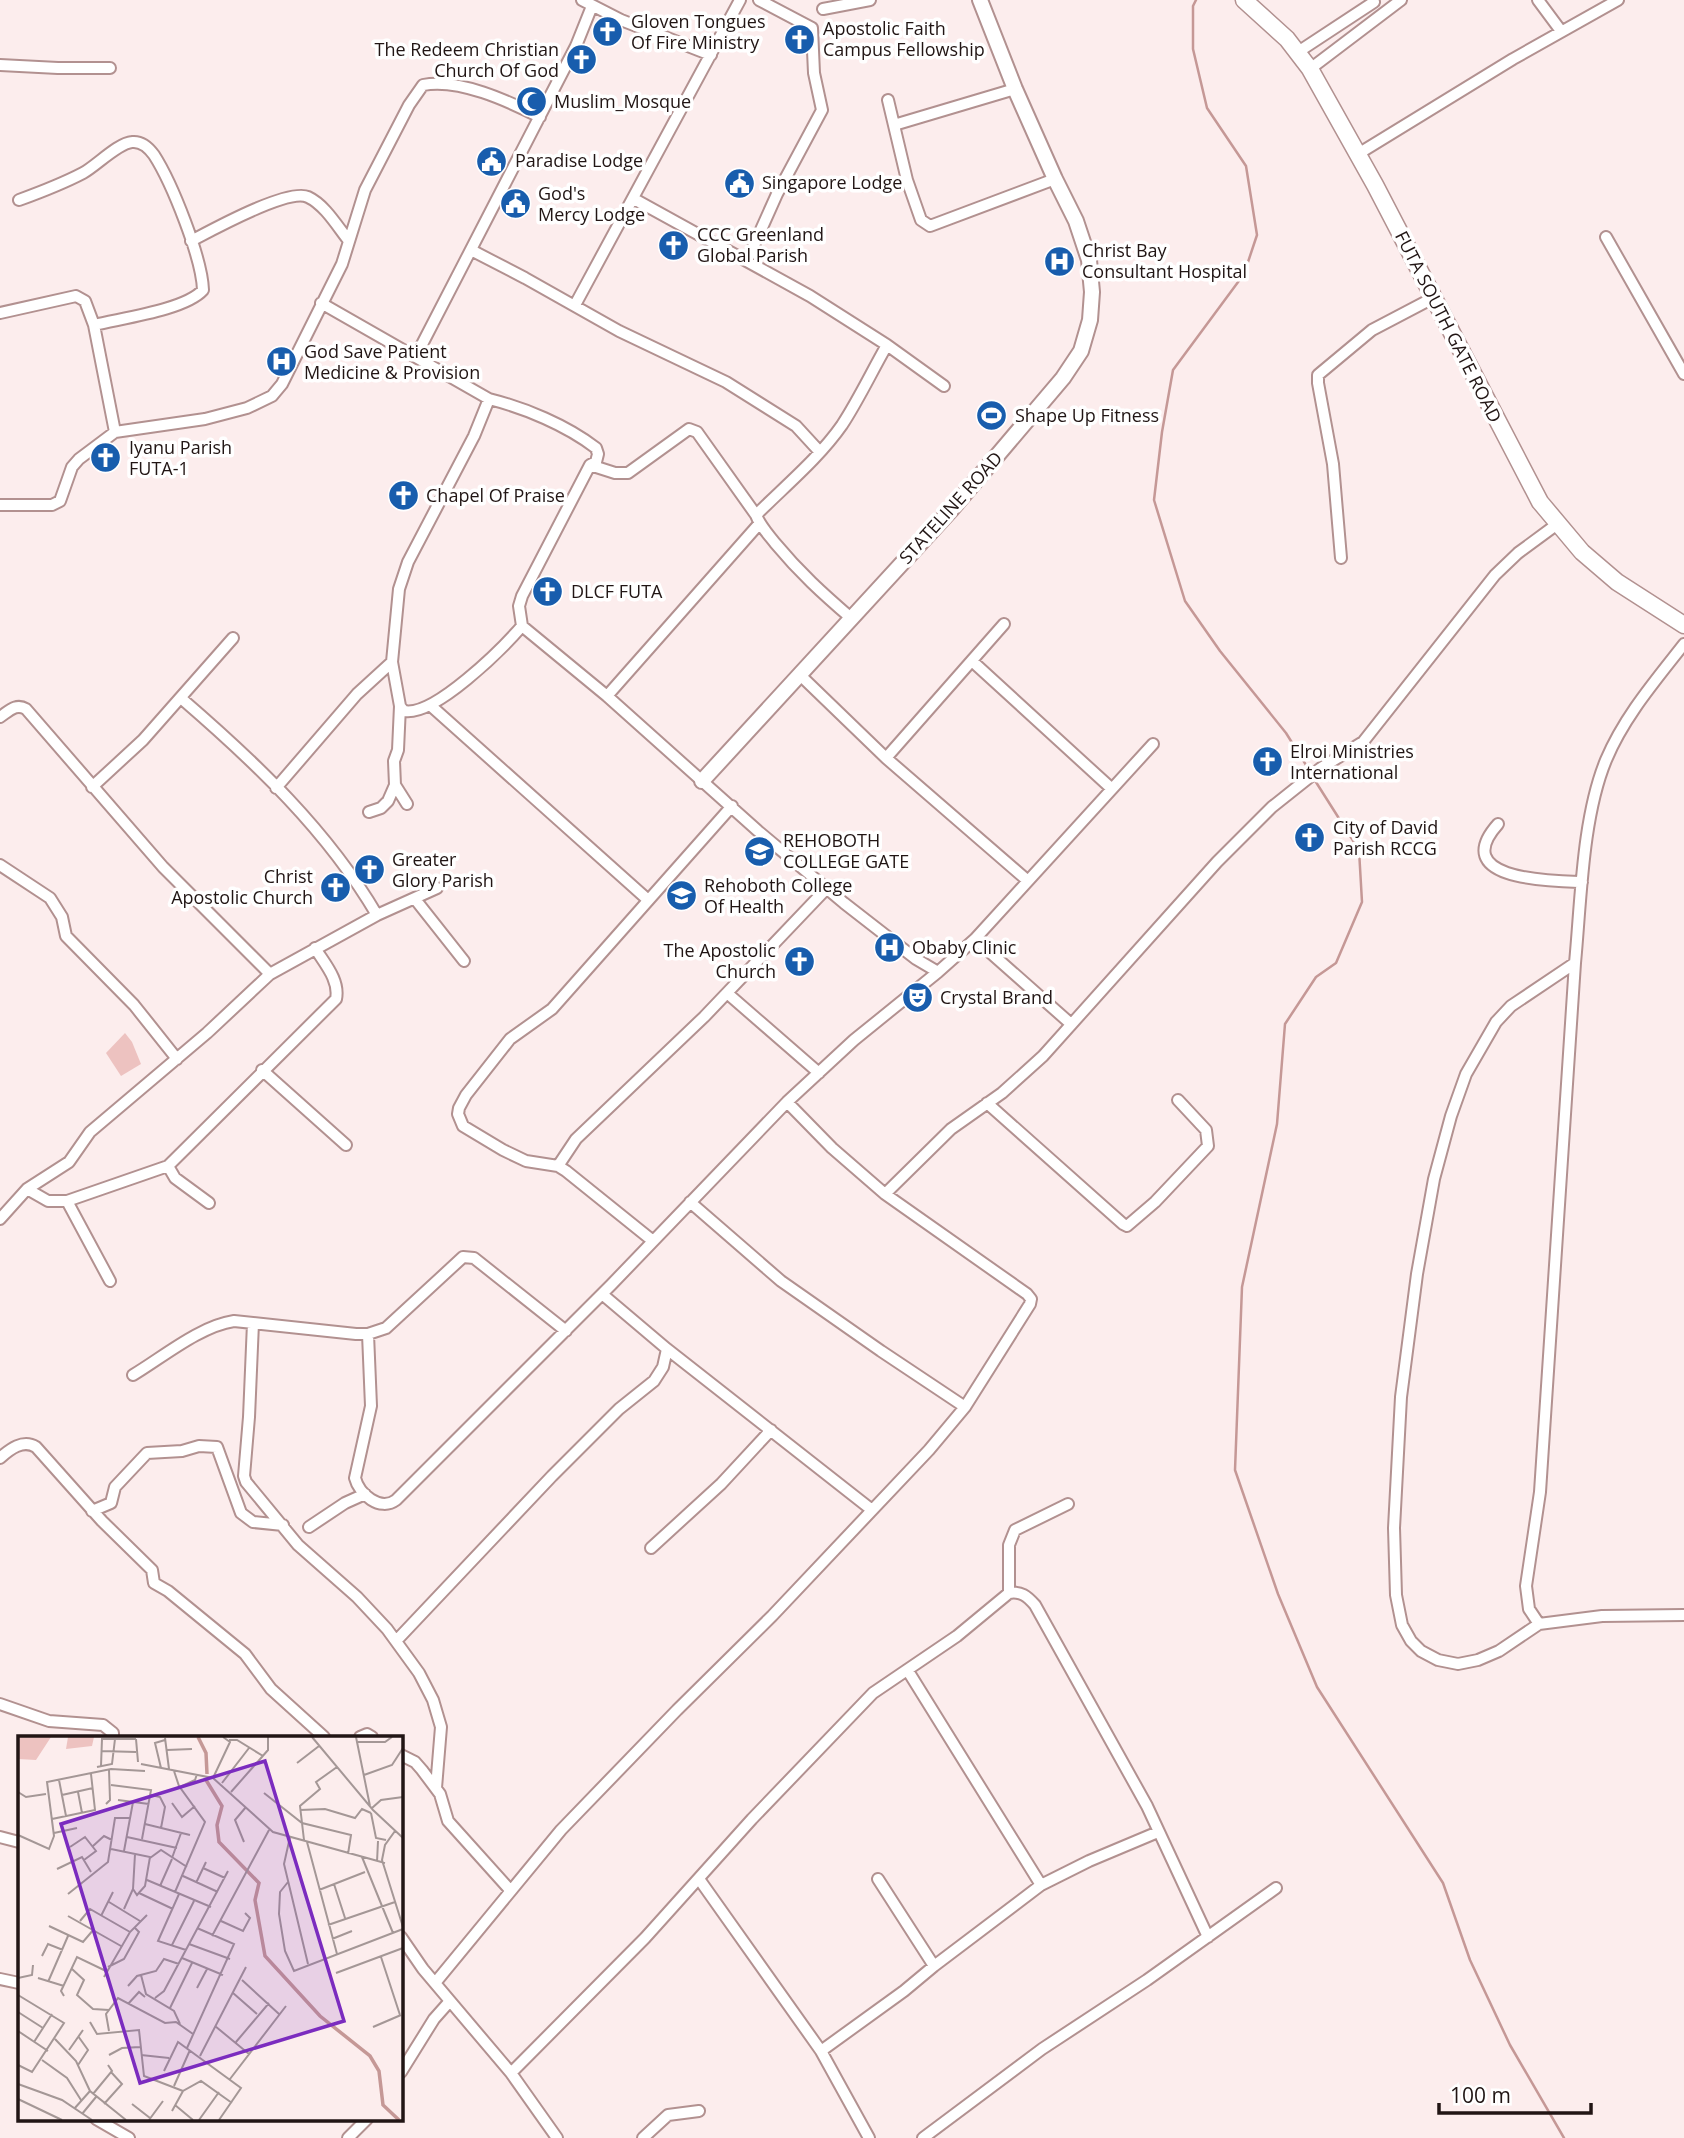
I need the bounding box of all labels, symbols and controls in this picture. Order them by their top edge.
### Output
place label: Gloven Tongues Of Fire Ministry [631,9,766,54]
church icon: Gloven Tongues Of Fire Ministry [591,15,625,49]
place label: Apostolic Faith Campus Fellowship [823,16,985,61]
church icon: Apostolic Faith Campus Fellowship [783,22,817,56]
place label: The Redeem Christian Church Of God [375,37,559,82]
church icon: The Redeem Christian Church Of God [565,43,599,77]
mosque icon: Muslim_Mosque [514,85,548,119]
place label: Muslim_Mosque [554,89,691,113]
public building icon: Paradise Lodge [475,144,509,178]
place label: Paradise Lodge [515,148,643,172]
public building icon: Singapore Lodge [722,166,756,200]
place label: Singapore Lodge [762,170,902,194]
place label: God's Mercy Lodge [538,181,645,226]
public building icon: God's Mercy Lodge [498,187,532,221]
place label: CCC Greenland Global Parish [697,222,824,267]
street label: FUTA SOUTH GATE ROAD [1390,227,1508,426]
church icon: CCC Greenland Global Parish [657,228,691,262]
place label: Christ Bay Consultant Hospital [1082,238,1247,283]
hospital icon: Christ Bay Consultant Hospital [1042,244,1076,278]
place label: God Save Patient Medicine & Provision [304,339,480,384]
hospital icon: God Save Patient Medicine & Provision [264,345,298,379]
sports icon: Shape Up Fitness [975,399,1009,433]
place label: Shape Up Fitness [1015,403,1159,427]
place label: Iyanu Parish FUTA-1 [129,435,232,480]
church icon: Iyanu Parish FUTA-1 [89,441,123,475]
street label: STATELINE ROAD [893,446,1007,569]
church icon: Chapel Of Praise [386,479,420,513]
place label: Chapel Of Praise [426,483,565,507]
church icon: DLCF FUTA [531,575,565,609]
place label: DLCF FUTA [571,579,663,603]
place label: Elroi Ministries International [1290,739,1414,784]
church icon: Elroi Ministries International [1250,745,1284,779]
place label: City of David Parish RCCG [1333,815,1438,860]
church icon: City of David Parish RCCG [1293,821,1327,855]
place label: REHOBOTH COLLEGE GATE [783,828,909,873]
school or university icon: REHOBOTH COLLEGE GATE [743,834,777,868]
place label: Greater Glory Parish [392,847,494,892]
church icon: Greater Glory Parish [352,853,386,887]
place label: Christ Apostolic Church [171,864,313,909]
church icon: Christ Apostolic Church [319,870,353,904]
place label: Rehoboth College Of Health [704,873,852,918]
school or university icon: Rehoboth College Of Health [664,879,698,913]
hospital icon: Obaby Clinic [872,931,906,965]
place label: Obaby Clinic [912,935,1017,959]
place label: The Apostolic Church [664,938,776,983]
church icon: The Apostolic Church [782,944,816,978]
theatre icon: Crystal Brand [900,981,934,1015]
place label: Crystal Brand [940,985,1053,1009]
inset map [18,1736,402,2120]
scale bar [1439,2072,1591,2116]
text: 100 m [1450,2081,1511,2109]

